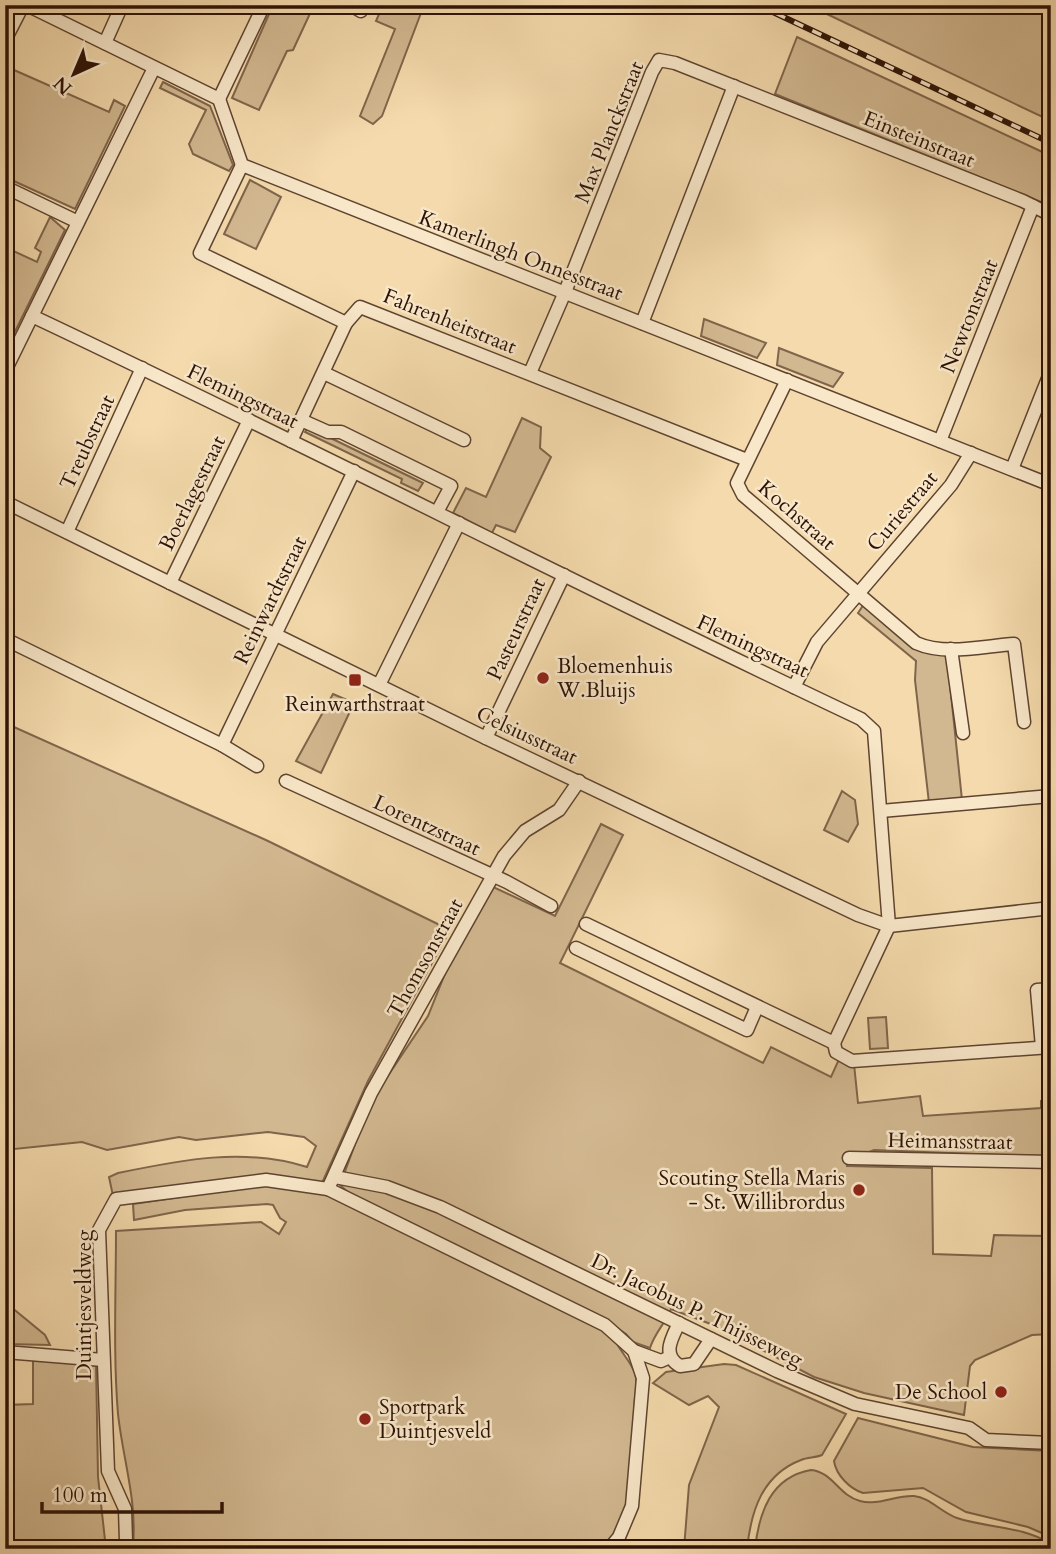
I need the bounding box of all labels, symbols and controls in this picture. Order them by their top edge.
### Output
north arrow [38,38,108,108]
street label: Max Planckstraat [568,57,651,207]
text: N [48,70,78,101]
street label: Einsteinstraat [859,104,979,175]
street label: Kamerlingh Onnesstraat [415,203,627,308]
street label: Newtonstraat [933,255,1006,377]
street label: Fahrenheitstraat [379,282,521,362]
street label: Flemingstraat [182,357,304,436]
street label: Treubstraat [53,390,122,494]
street label: Boerlagestraat [152,431,233,556]
street label: Curiestraat [860,465,945,558]
street label: Kochstraat [752,474,842,557]
street label: Reinwardtstraat [227,531,314,669]
street label: Pasteurstraat [480,573,553,685]
street label: Flemingstraat [692,608,814,685]
place label: Bloemenhuis W.Bluijs [556,652,673,705]
marker: Bloemenhuis W.Bluijs [535,670,551,686]
marker: Reinwarthstraat [347,672,363,688]
place label: Reinwarthstraat [285,690,425,719]
street label: Celsiusstraat [471,699,582,772]
street label: Lorentzstraat [368,788,485,863]
street label: Thomsonstraat [381,893,470,1023]
street label: Heimansstraat [887,1126,1013,1157]
place label: Scouting Stella Maris - St. Willibrordus [659,1164,845,1217]
marker: Scouting Stella Maris - St. Willibrordus [851,1182,867,1198]
street label: Duintjesveldweg [70,1230,99,1380]
street label: Dr. Jacobus P. Thijsseweg [586,1247,808,1374]
place label: De School [895,1378,987,1407]
marker: De School [993,1384,1009,1400]
place label: Sportpark Duintjesveld [379,1393,491,1446]
marker: Sportpark Duintjesveld [357,1411,373,1427]
scale bar [42,1470,222,1514]
text: 100 m [52,1481,108,1510]

